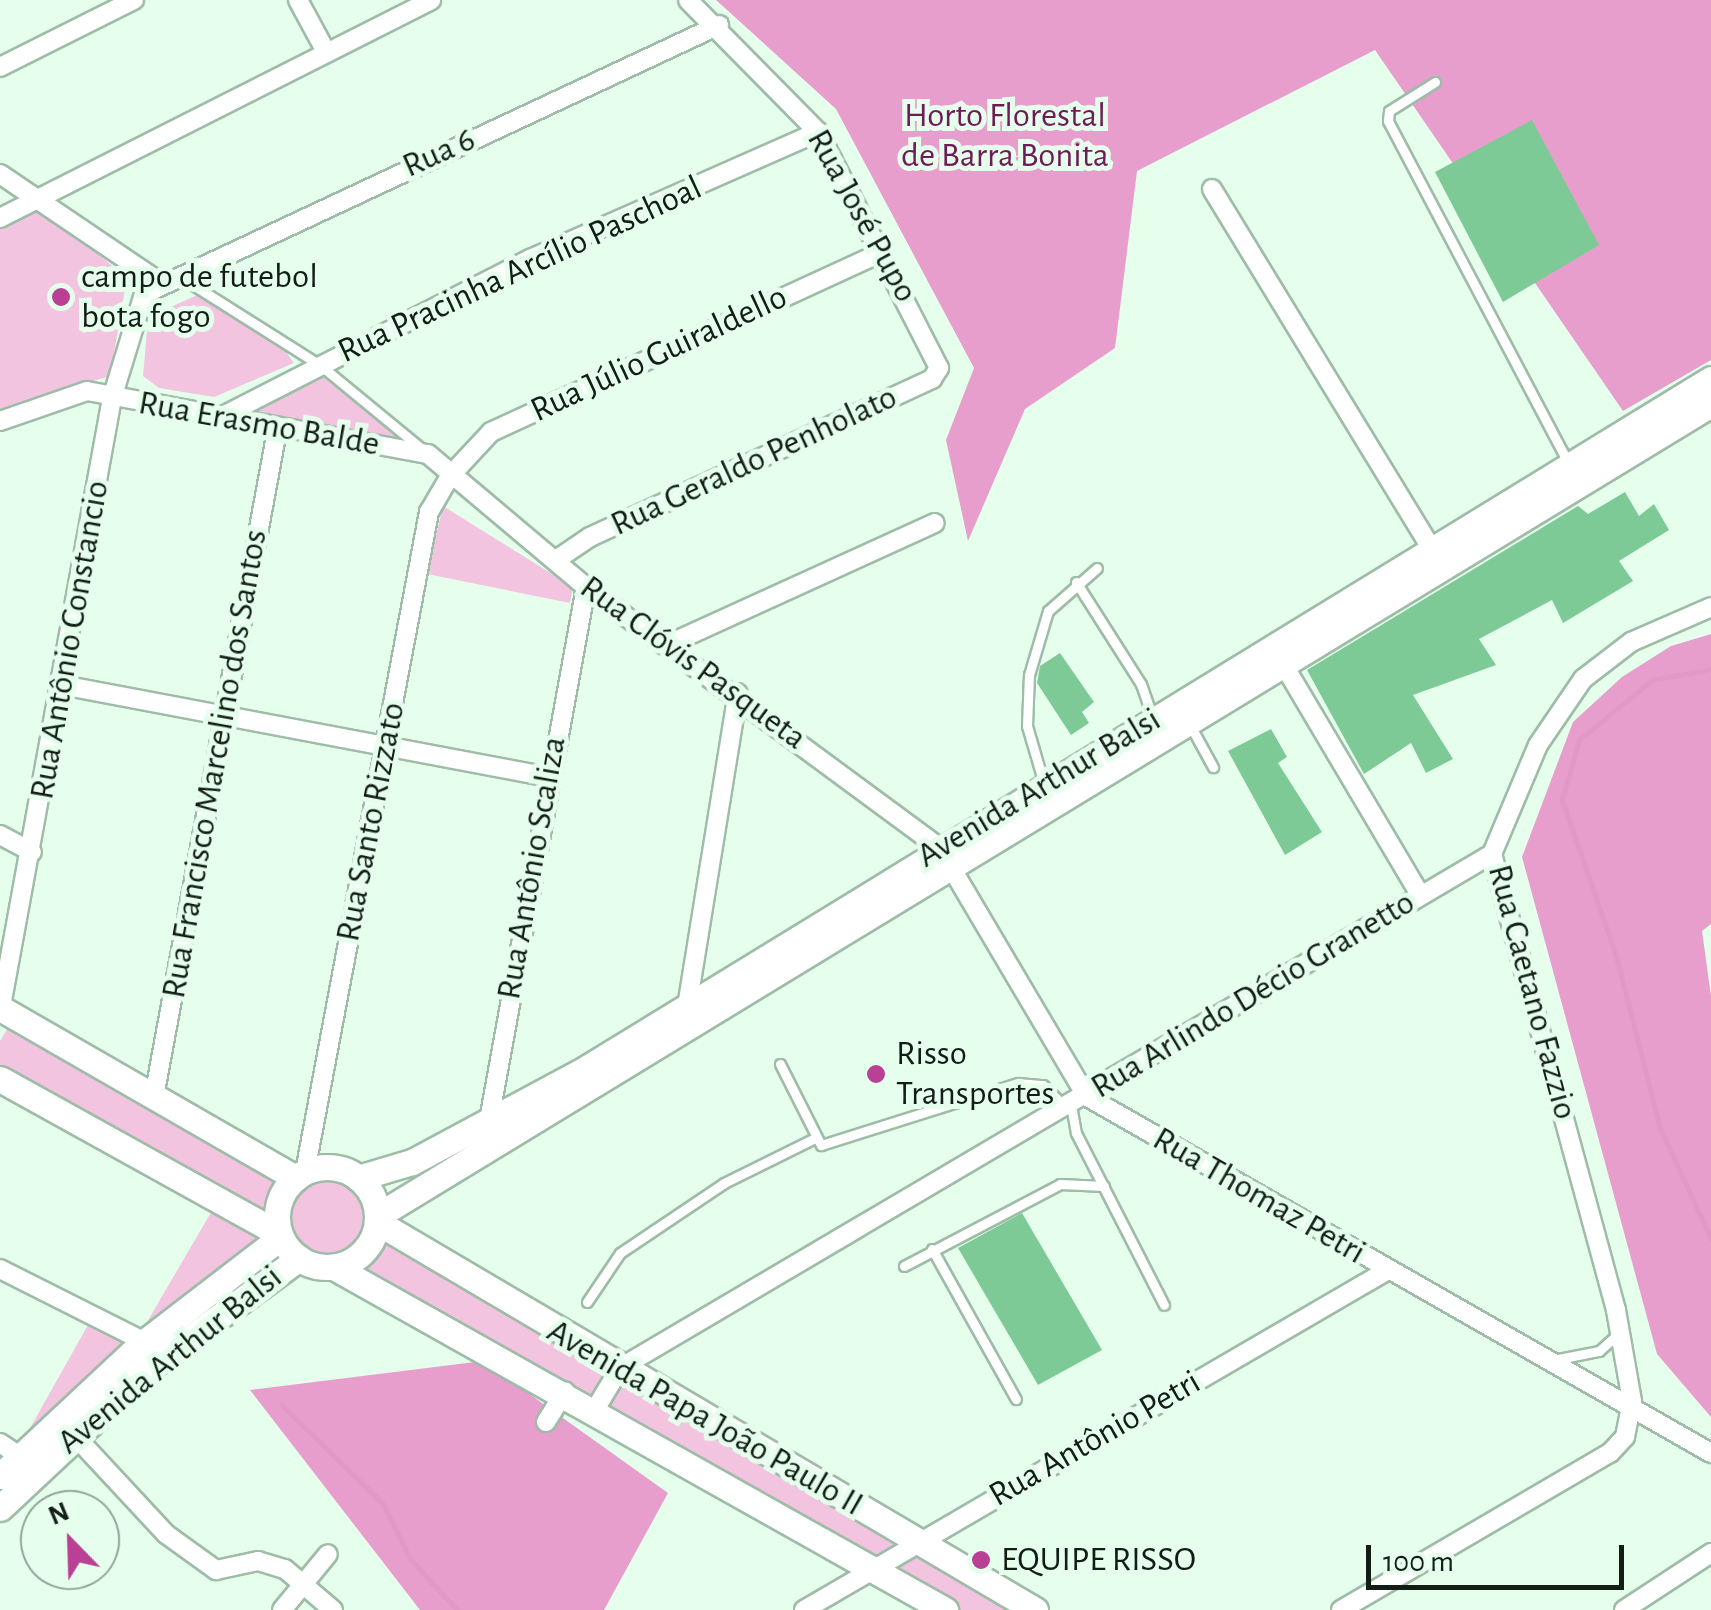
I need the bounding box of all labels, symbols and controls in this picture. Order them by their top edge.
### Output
park label: Horto Florestal de Barra Bonita [901,95,1109,177]
street label: Rua 6 [396,119,482,187]
street label: Rua José Pupo [797,122,927,310]
street label: Rua Pracinha Arcílio Paschoal [331,167,709,373]
place label: campo de futebol bota fogo [81,256,318,338]
street label: Rua Júlio Guiraldello [524,276,794,432]
marker: campo de futebol bota fogo [50,286,72,308]
street label: Rua Geraldo Penholato [604,376,904,546]
street label: Rua Erasmo Balde [135,382,383,466]
street label: Rua Antônio Constancio [21,477,119,803]
street label: Rua Francisco Marcelino dos Santos [153,526,277,1002]
street label: Rua Clóvis Pasqueta [572,567,814,759]
street label: Rua Santo Rizzato [327,699,415,945]
street label: Avenida Arthur Balsi [910,699,1168,877]
street label: Rua Antônio Scaliza [488,733,576,1003]
street label: Rua Caetano Fazzio [1478,860,1586,1124]
street label: Rua Arlindo Décio Granetto [1084,882,1422,1108]
place label: Risso Transportes [896,1033,1054,1115]
marker: Risso Transportes [865,1063,887,1085]
street label: Rua Thomaz Petri [1145,1118,1373,1274]
street label: Avenida Arthur Balsi [49,1257,291,1463]
street label: Avenida Papa João Paulo II [540,1310,870,1526]
street label: Rua Antônio Petri [982,1361,1208,1517]
north arrow [20,1490,120,1590]
text: N [45,1498,73,1531]
scale bar [1371,1525,1628,1587]
place label: EQUIPE RISSO [1001,1539,1196,1581]
text: 100 m [1383,1547,1454,1577]
marker: EQUIPE RISSO [970,1549,992,1571]

